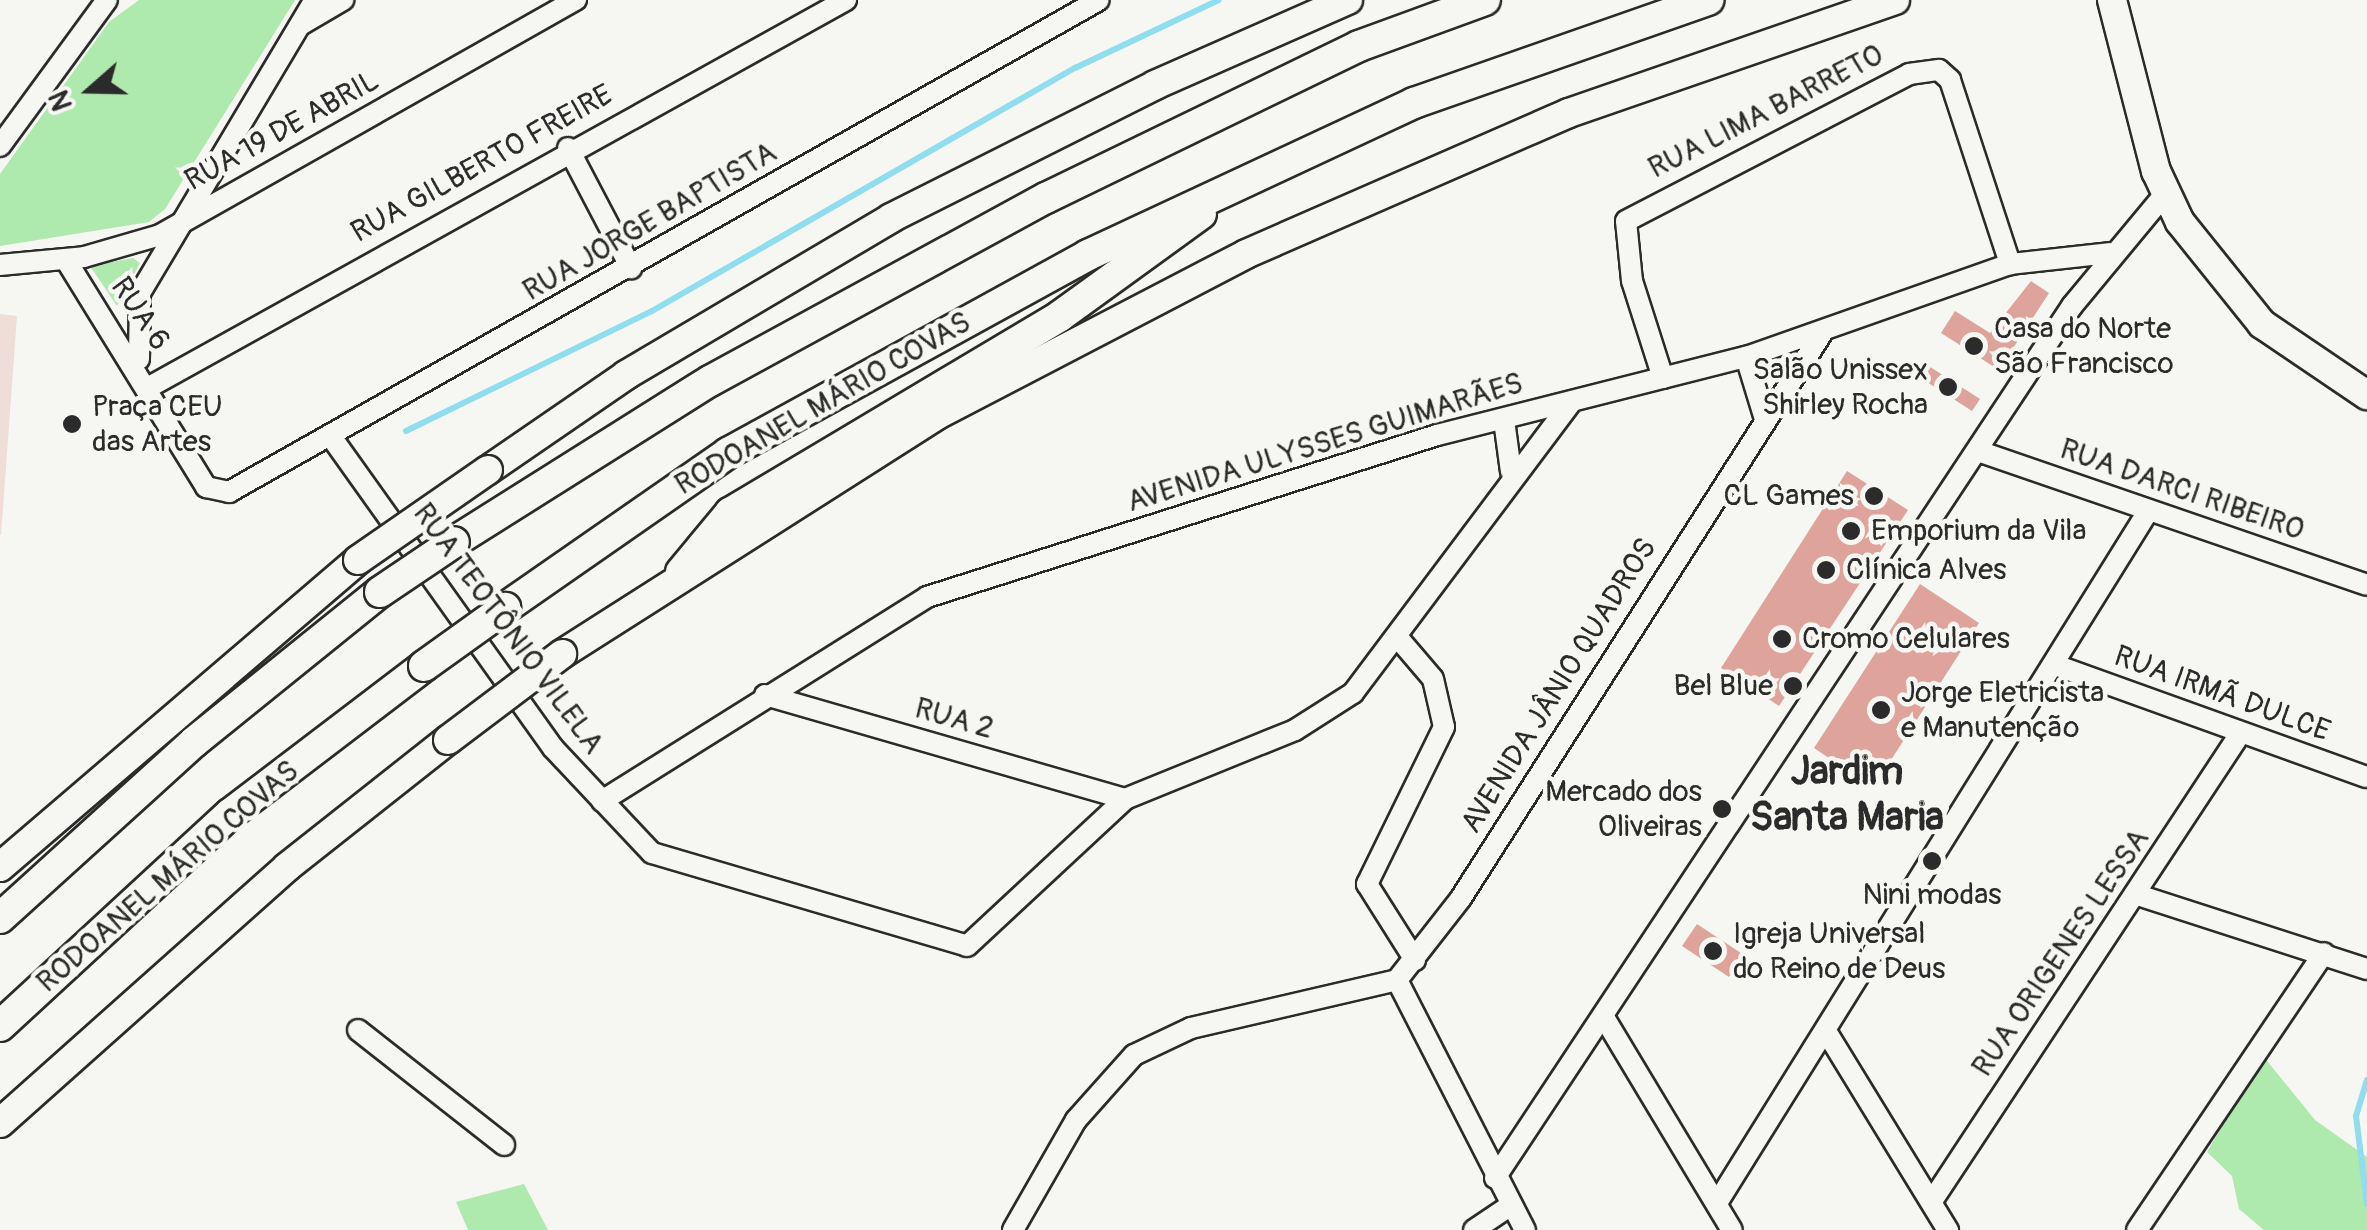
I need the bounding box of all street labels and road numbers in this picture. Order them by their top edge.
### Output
street label: RUA LIMA BARRETO [1643,37,1889,187]
street label: RUA 19 DE ABRIL [179,63,385,199]
street label: RUA GILBERTO FREIRE [345,77,619,251]
street label: RUA JORGE BAPTISTA [517,135,783,309]
street label: RUA 6 [103,270,177,358]
street label: RODOANEL MÁRIO COVAS [669,305,977,503]
street label: AVENIDA ULYSSES GUIMARÃES [1123,366,1527,520]
street label: RUA DARCI RIBEIRO [2055,431,2309,549]
street label: RUA TEOTÔNIO VILELA [405,497,611,761]
street label: AVENIDA JÂNIO QUADROS [1454,532,1664,840]
street label: RUA IRMÃ DULCE [2109,638,2335,750]
street label: RUA 2 [911,691,997,747]
street label: RODOANEL MÁRIO COVAS [30,753,306,1001]
street label: RUA ORIGENES LESSA [1965,822,2157,1084]

